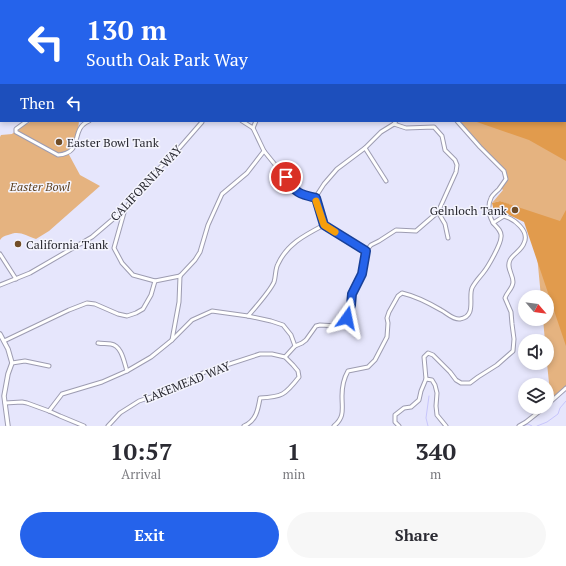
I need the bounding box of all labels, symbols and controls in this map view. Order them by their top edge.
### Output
text: 130 m [86,11,167,48]
icon: left [20,16,72,68]
text: South Oak Park Way [86,47,248,71]
icon: left [63,92,85,114]
text: Then [20,93,55,113]
place label: Easter Bowl Tank [67,135,160,150]
marker: Easter Bowl Tank [54,137,64,147]
street label: CALIFORNIA WAY [107,142,185,224]
pin [269,160,303,194]
icon: arrive [275,166,297,188]
park label: Easter Bowl [9,179,71,194]
place label: Gelnloch Tank [430,203,508,218]
marker: Gelnloch Tank [510,205,520,215]
place label: California Tank [26,237,109,252]
marker: California Tank [13,239,23,249]
north arrow [518,290,554,326]
map controls [518,290,554,414]
position arrow [326,297,368,339]
button: sound [518,334,554,370]
street label: LAKEMEAD WAY [142,358,232,406]
button: layers [518,378,554,414]
text: 10:57 [110,435,172,467]
text: 1 [287,435,301,467]
text: 340 [415,435,456,467]
text: Arrival [121,465,161,483]
text: min [282,465,305,483]
text: m [430,465,441,483]
button: Exit [20,512,279,558]
button: Share [287,512,546,558]

